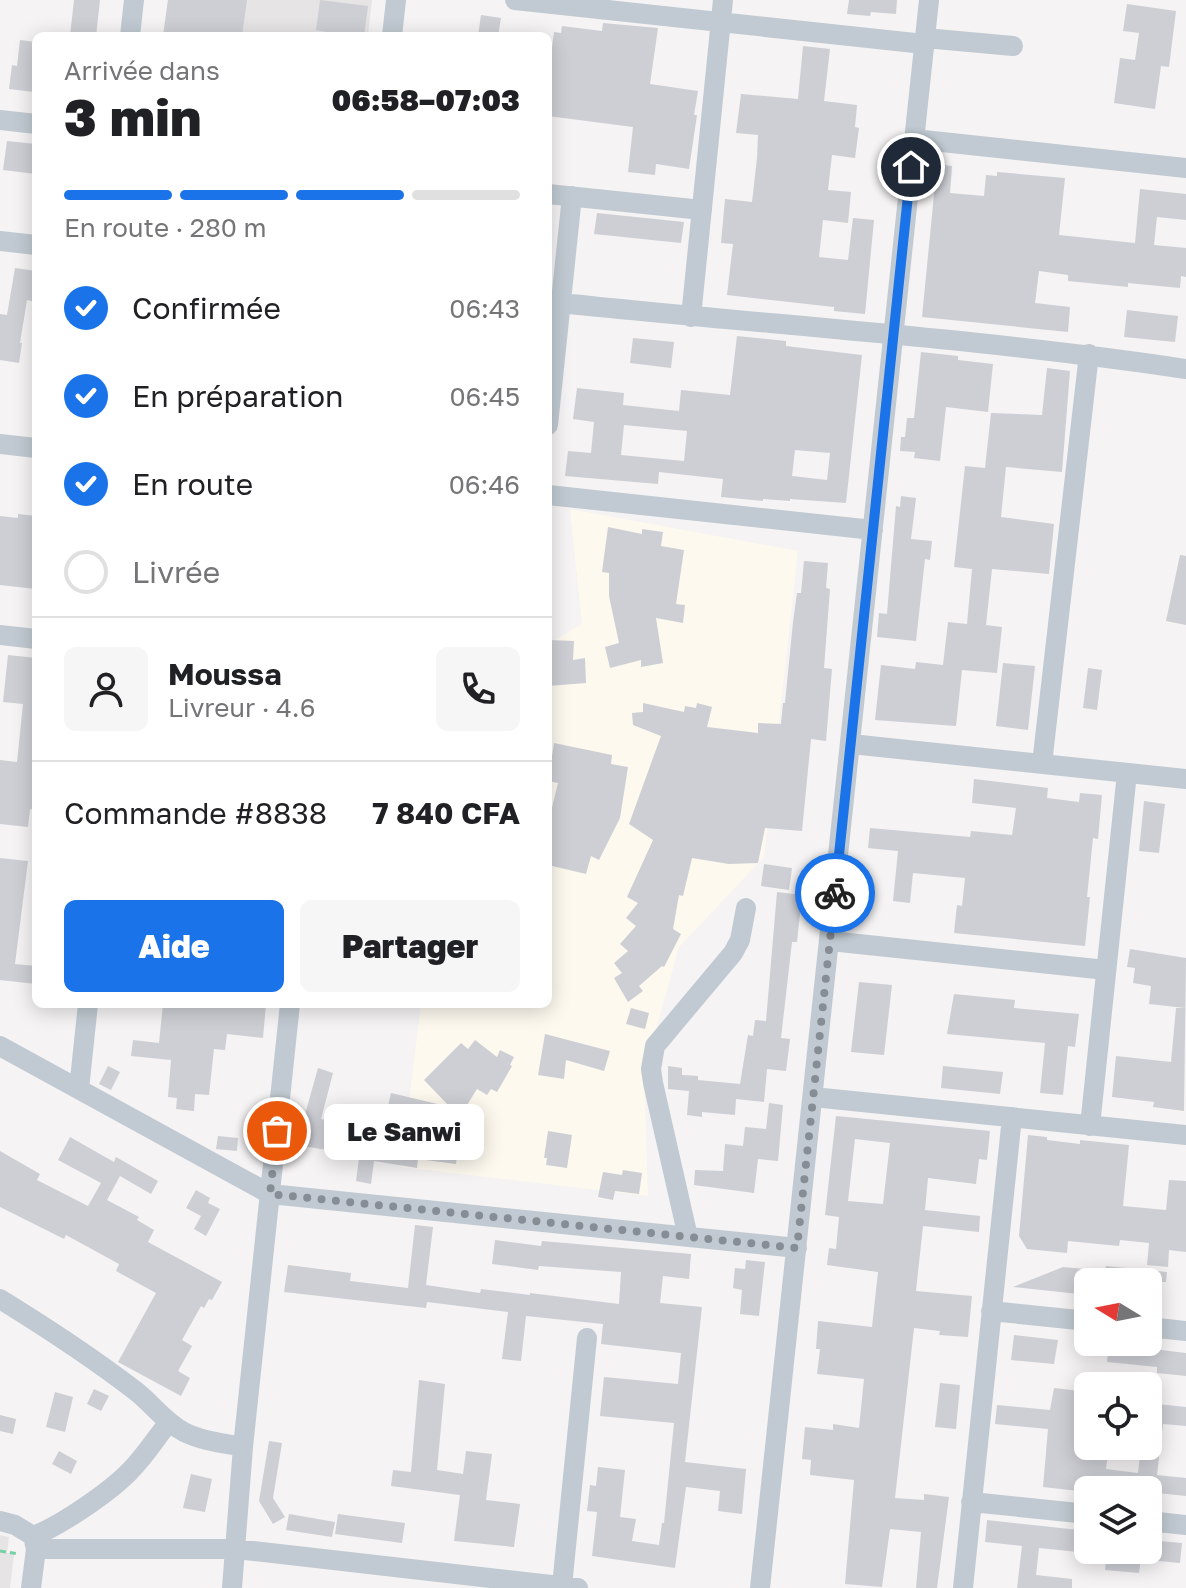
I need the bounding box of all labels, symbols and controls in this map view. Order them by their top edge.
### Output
text: Arrivée dans [64,55,220,86]
text: 06:58–07:03 [331,82,520,118]
text: 3 min [64,85,201,147]
pin [877,133,945,201]
icon: home [889,145,933,189]
text: En route · 280 m [64,212,266,243]
icon: check [64,286,108,330]
text: Confirmée [132,290,281,326]
text: 06:43 [449,293,520,324]
icon: check [64,374,108,418]
text: En préparation [132,378,343,414]
text: 06:45 [449,381,520,412]
icon: check [64,462,108,506]
text: En route [132,466,253,502]
text: 06:46 [449,469,520,500]
text: Livrée [132,554,220,590]
button: person [64,647,148,731]
button: phone [436,647,520,731]
text: Moussa [168,656,282,692]
text: Livreur · 4.6 [168,692,315,723]
text: Commande #8838 [64,795,327,831]
text: 7 840 CFA [372,795,520,831]
courier [795,853,875,933]
icon: bike [813,871,857,915]
button: Aide [64,900,284,992]
button: Partager [300,900,520,992]
pin [243,1097,311,1165]
callout: Le Sanwi [325,1103,485,1159]
icon: bag [255,1109,299,1153]
text: Le Sanwi [347,1116,461,1147]
north arrow [1074,1268,1162,1356]
map controls [1074,1268,1162,1564]
button: locate [1074,1372,1162,1460]
button: layers [1074,1476,1162,1564]

